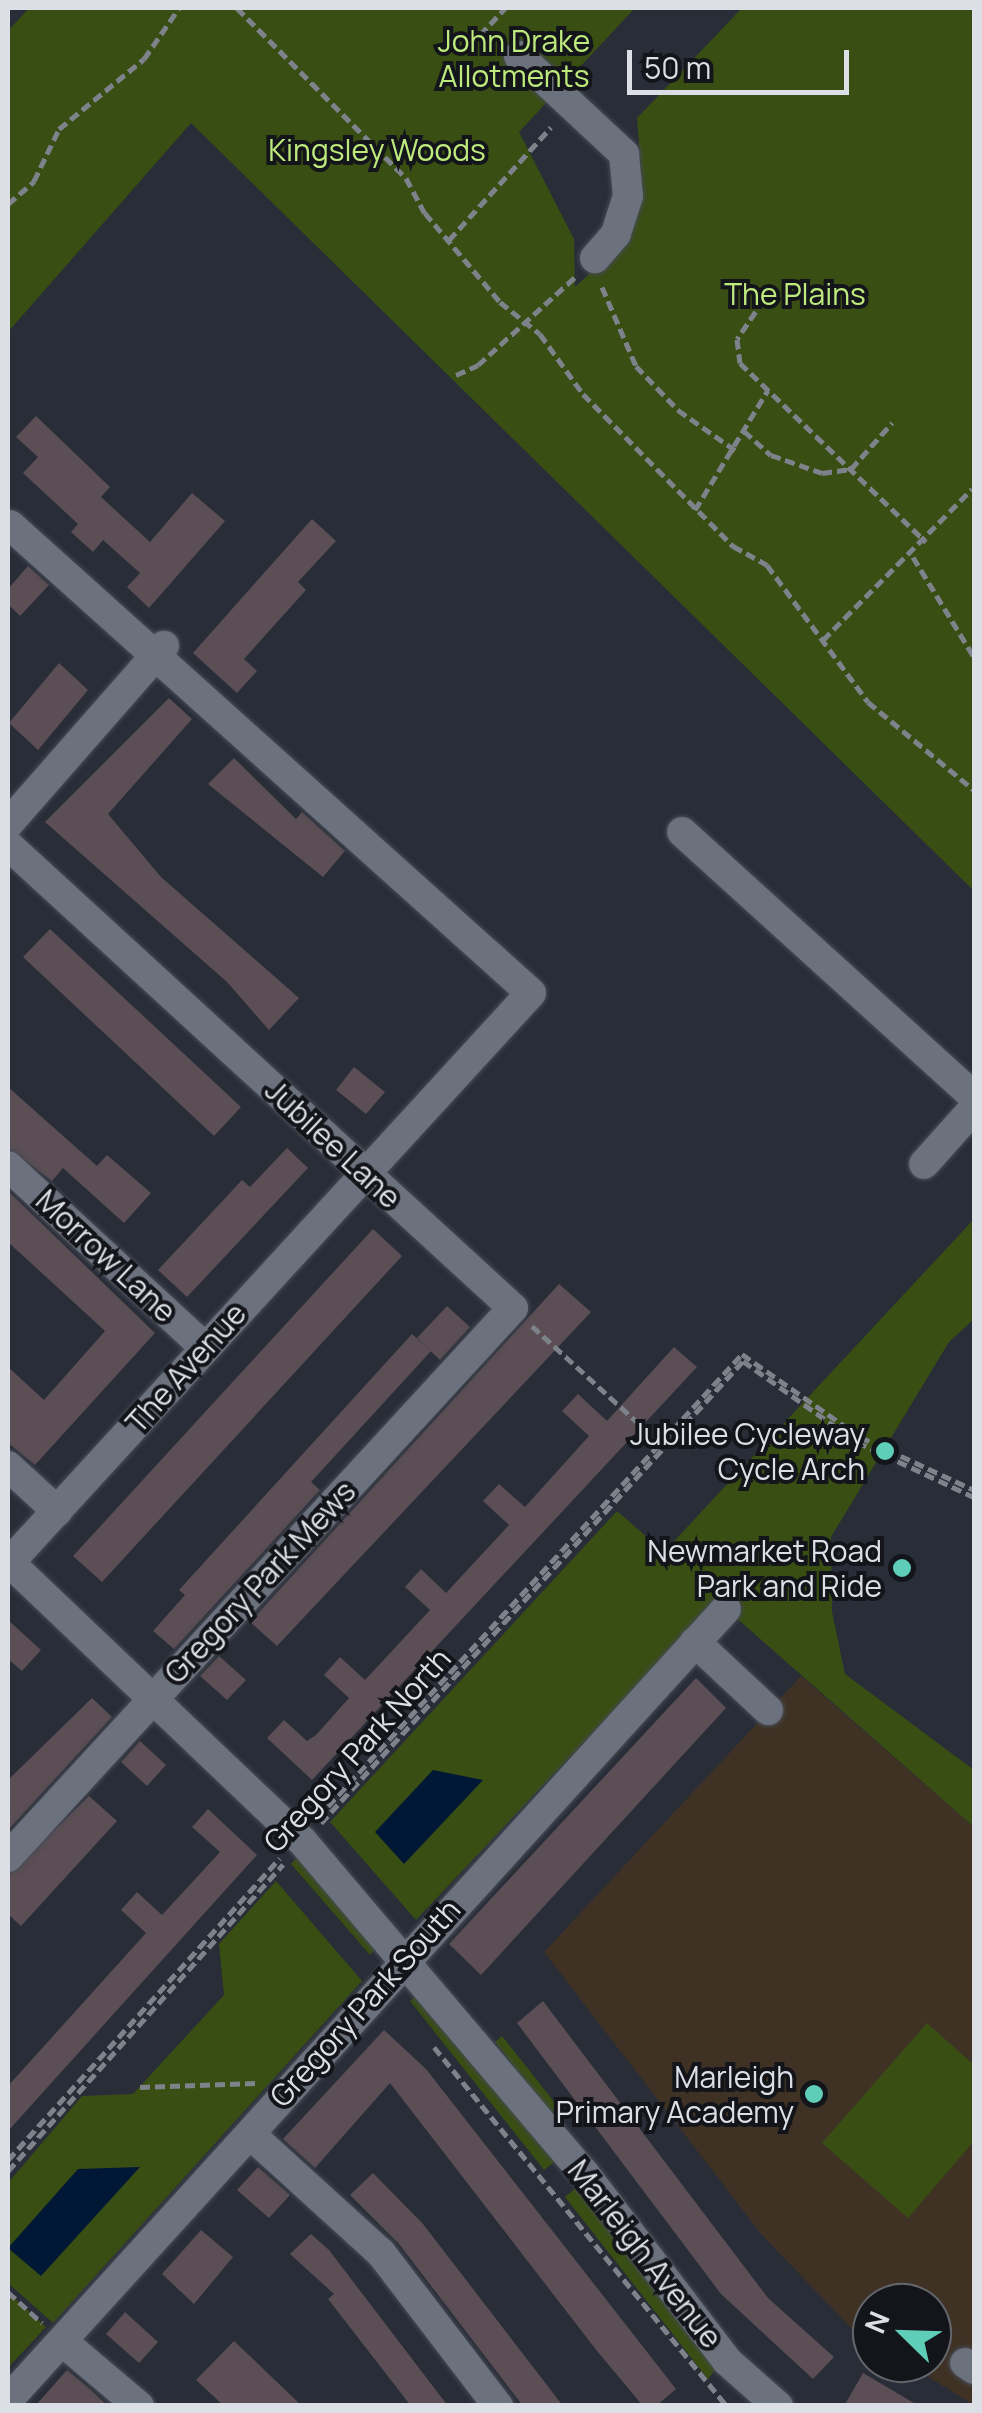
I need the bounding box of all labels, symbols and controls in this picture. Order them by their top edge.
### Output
park label: John Drake Allotments [438,23,590,94]
scale bar [632,30,854,92]
text: 50 m [644,47,711,88]
park label: Kingsley Woods [268,132,486,168]
park label: The Plains [724,276,866,312]
street label: Jubilee Lane [258,1072,408,1216]
street label: Morrow Lane [29,1182,183,1330]
street label: The Avenue [118,1296,254,1440]
place label: Jubilee Cycleway Cycle Arch [630,1416,865,1486]
marker: Jubilee Cycleway Cycle Arch [874,1440,896,1462]
street label: Gregory Park Mews [157,1473,363,1691]
place label: Newmarket Road Park and Ride [647,1533,882,1604]
marker: Newmarket Road Park and Ride [891,1557,913,1579]
street label: Gregory Park North [256,1641,458,1859]
street label: Gregory Park South [262,1892,468,2114]
place label: Marleigh Primary Academy [556,2059,794,2130]
marker: Marleigh Primary Academy [803,2083,825,2105]
street label: Marleigh Avenue [560,2153,730,2355]
north arrow [852,2283,952,2383]
text: N [855,2305,898,2339]

